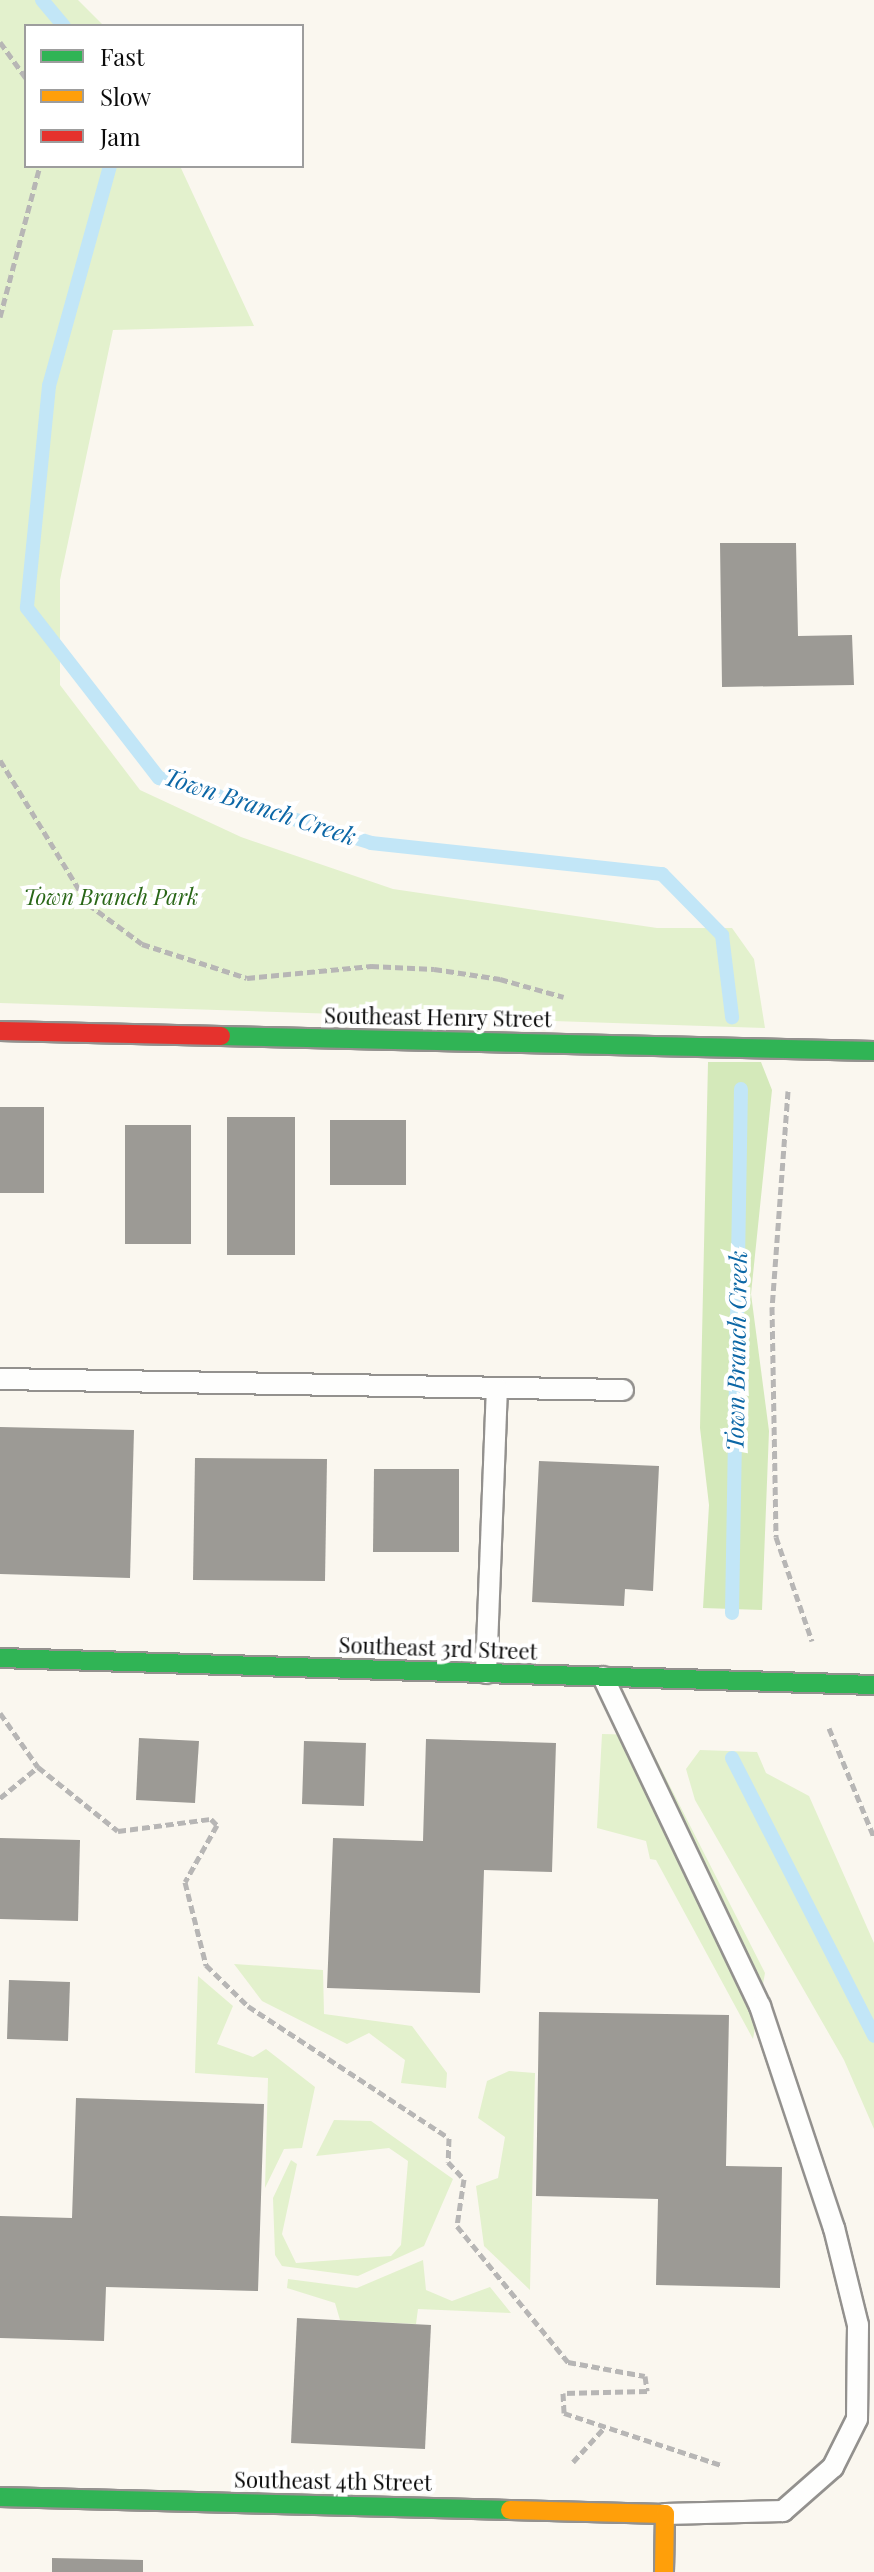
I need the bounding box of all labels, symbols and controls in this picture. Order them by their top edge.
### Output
legend [24,24,304,168]
text: Fast [100,40,145,72]
text: Slow [100,80,151,112]
text: Jam [100,120,141,152]
water label: Town Branch Creek [160,761,360,851]
park label: Town Branch Park [24,884,198,910]
street label: Southeast Henry Street [323,1002,553,1032]
water label: Town Branch Creek [720,1250,752,1452]
street label: Southeast 3rd Street [338,1631,538,1665]
street label: Southeast 4th Street [233,2466,433,2496]

